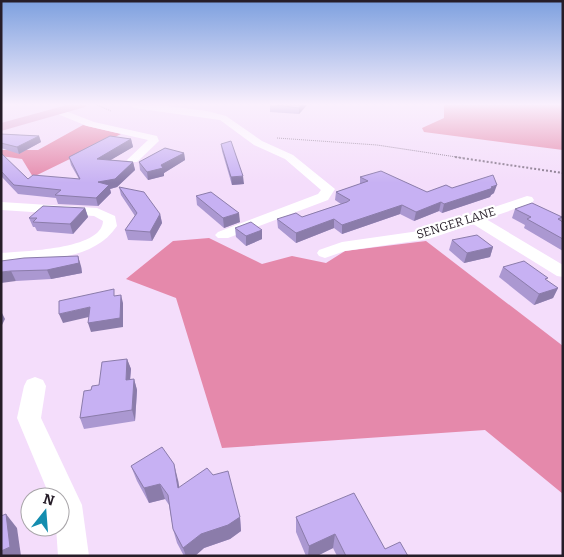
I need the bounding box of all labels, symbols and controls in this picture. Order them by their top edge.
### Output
street label: SENGER LANE [415,204,497,242]
north arrow [20,487,70,537]
text: N [41,490,56,510]

